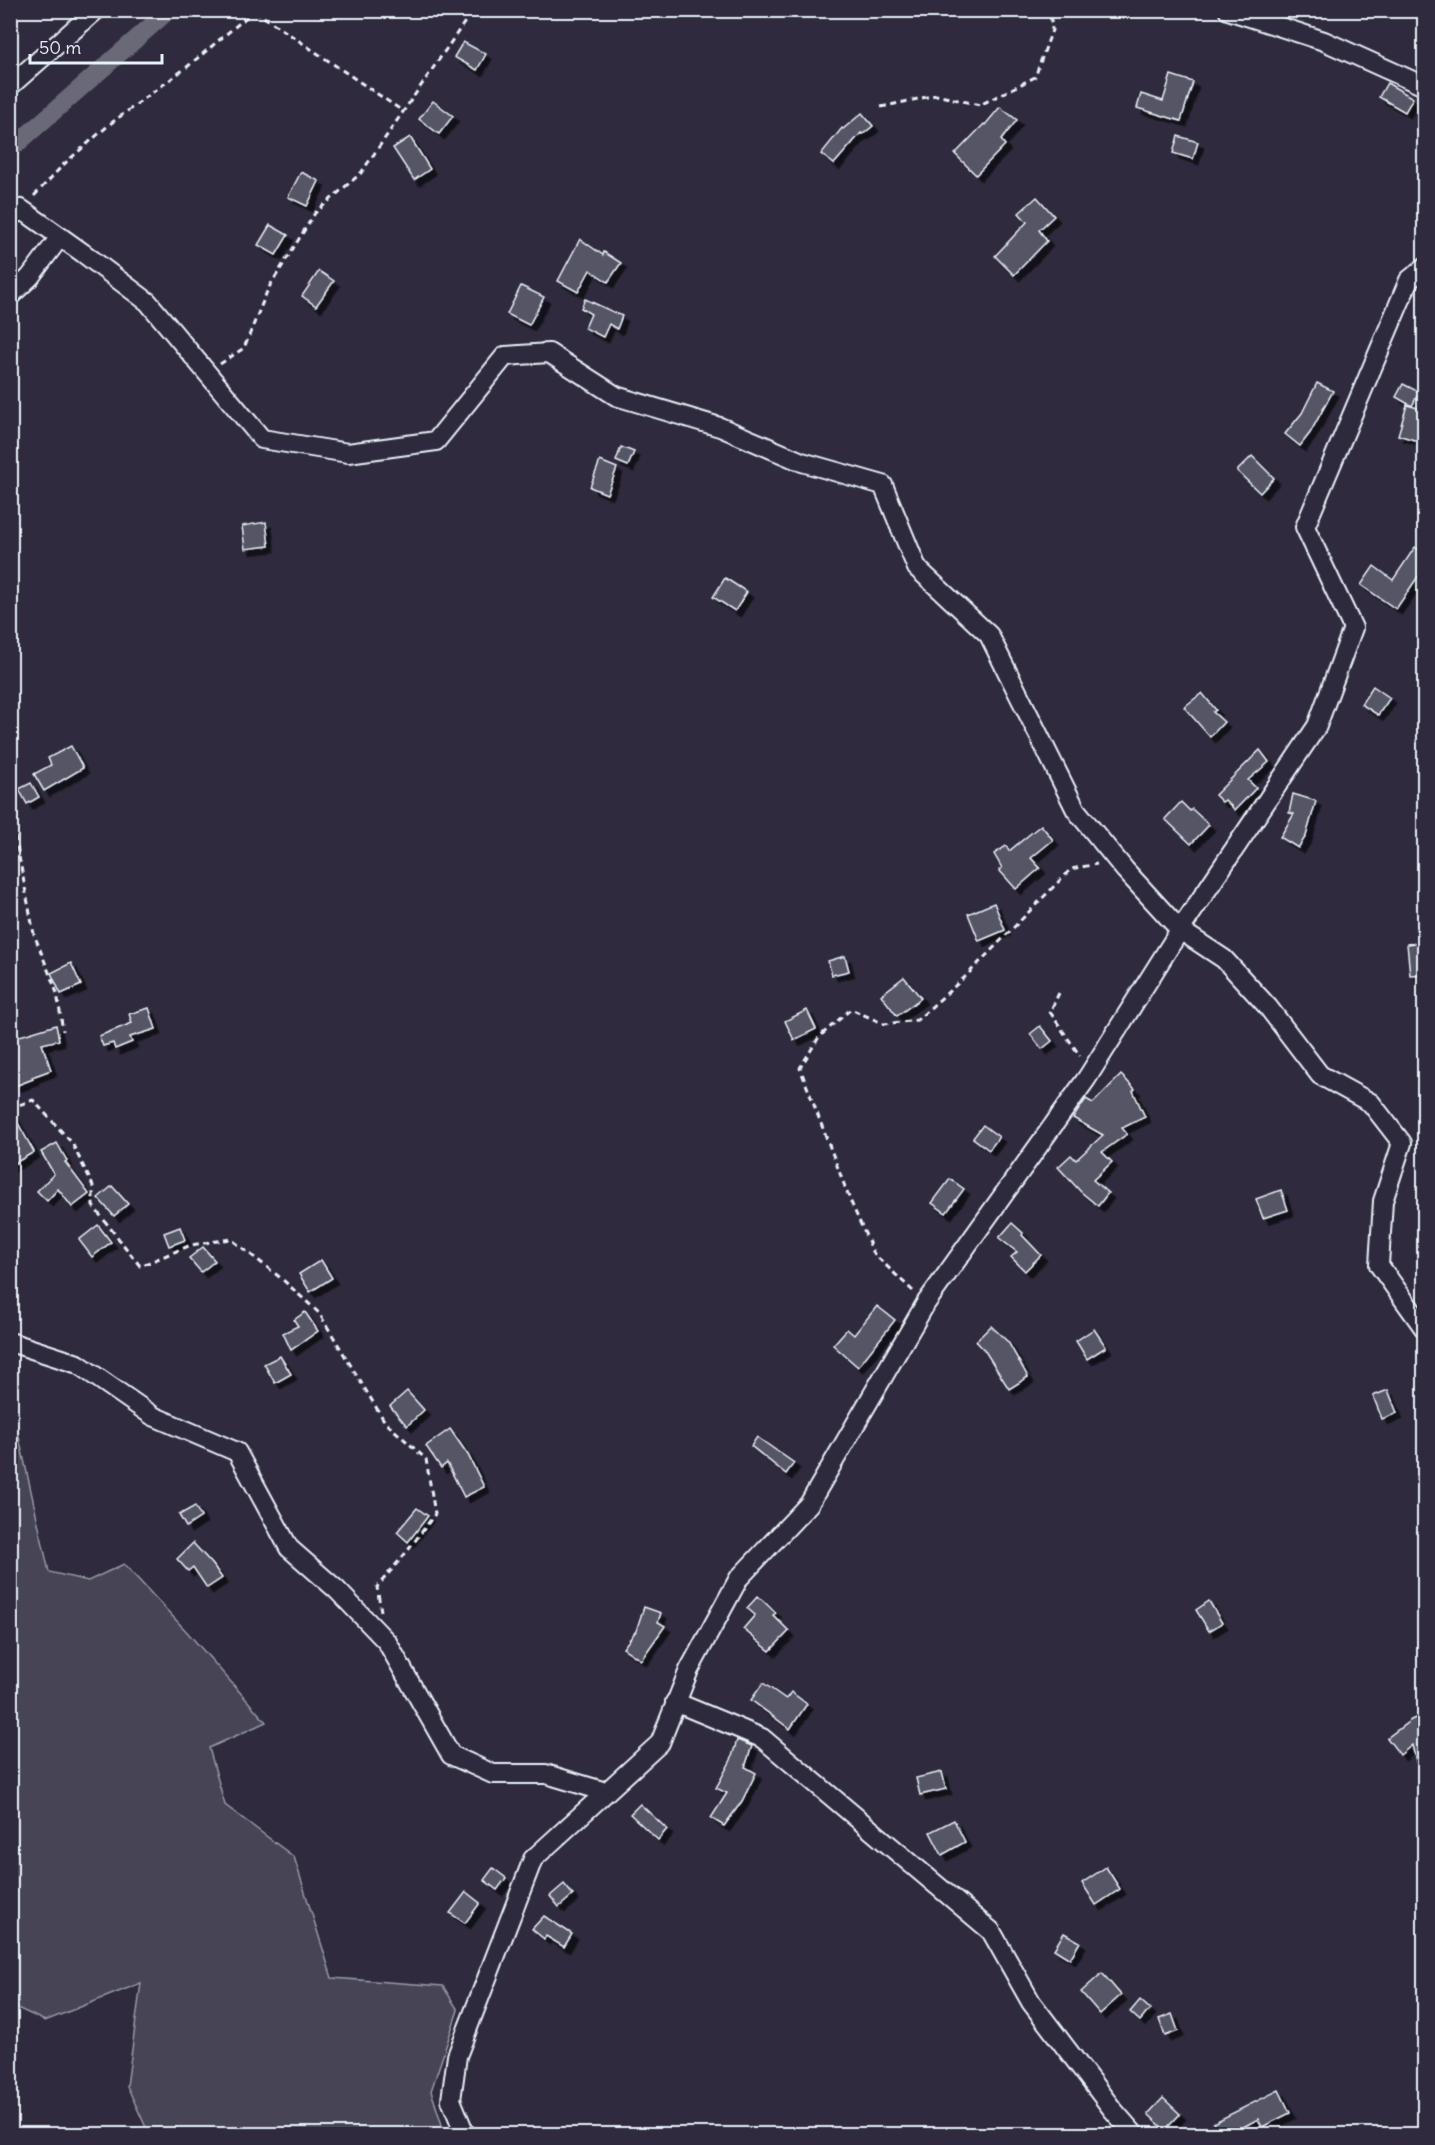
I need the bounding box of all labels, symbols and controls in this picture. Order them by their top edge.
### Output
scale bar [30,27,162,65]
text: 50 m [39,36,81,59]

